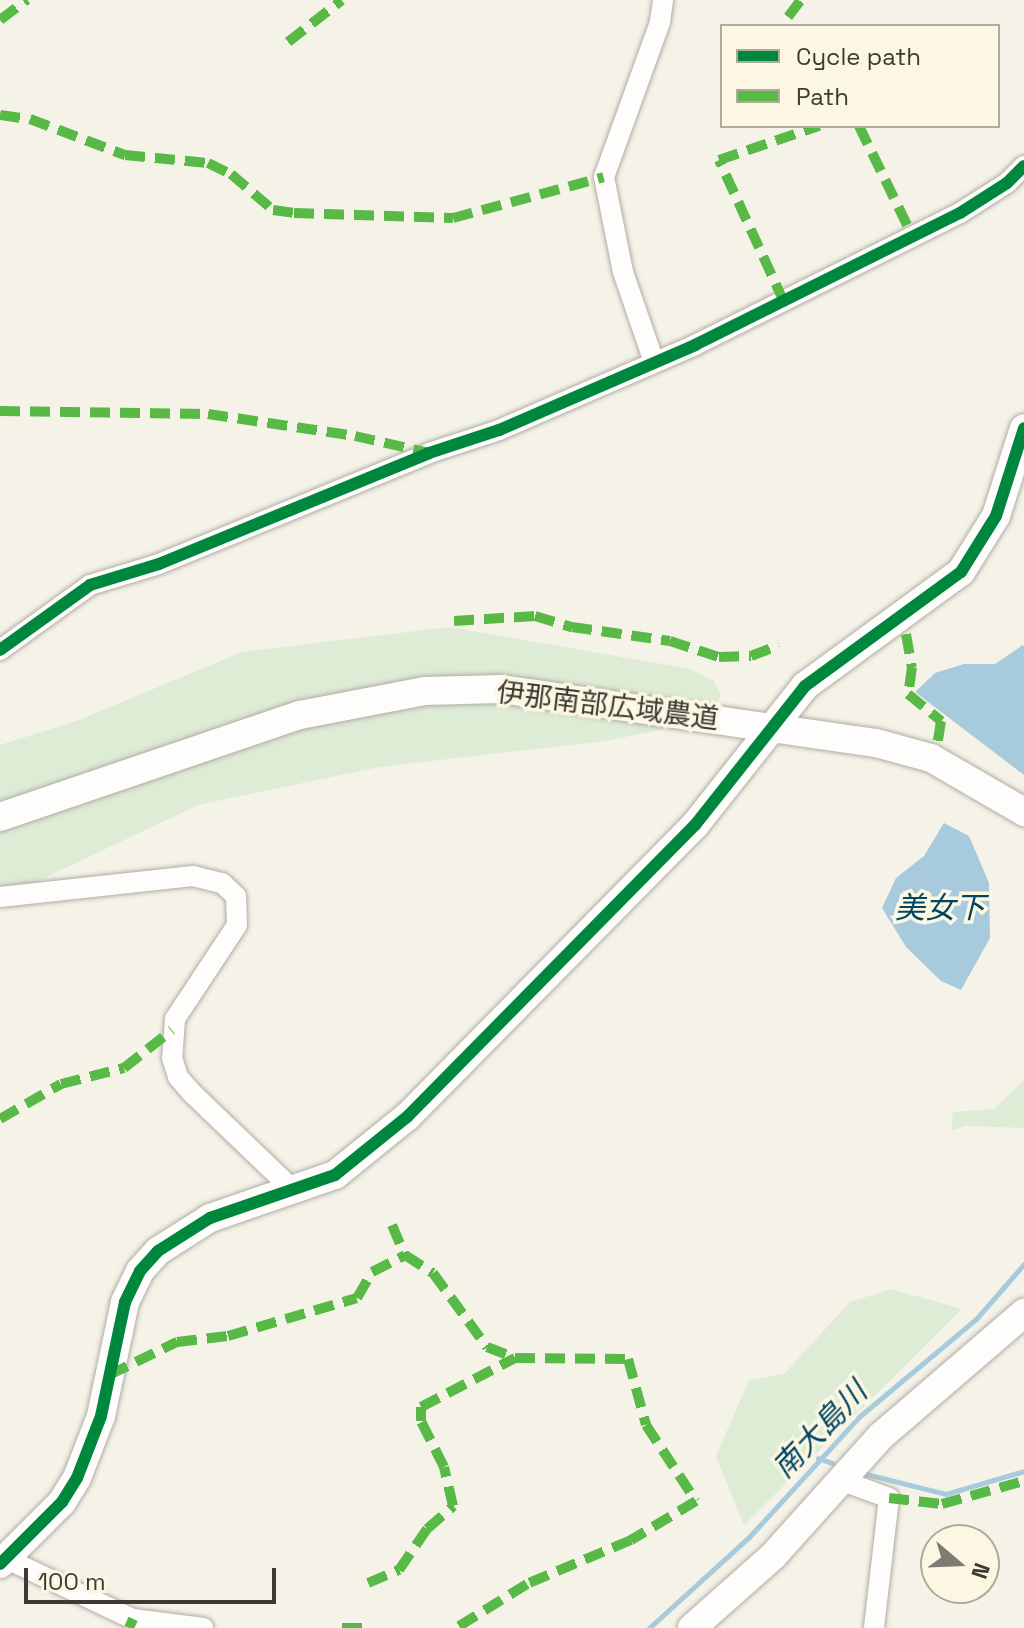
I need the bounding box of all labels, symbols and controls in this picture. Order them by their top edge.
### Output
legend [720,24,1000,128]
text: Cycle path [796,41,921,72]
text: Path [796,81,849,112]
street label: 伊那南部広域農道 [495,675,721,735]
water label: 美女下 [895,890,985,926]
water label: 南大島川 [765,1374,875,1486]
north arrow [920,1524,1000,1604]
scale bar [28,1552,280,1602]
text: N [965,1560,996,1583]
text: 100 m [38,1566,106,1597]

